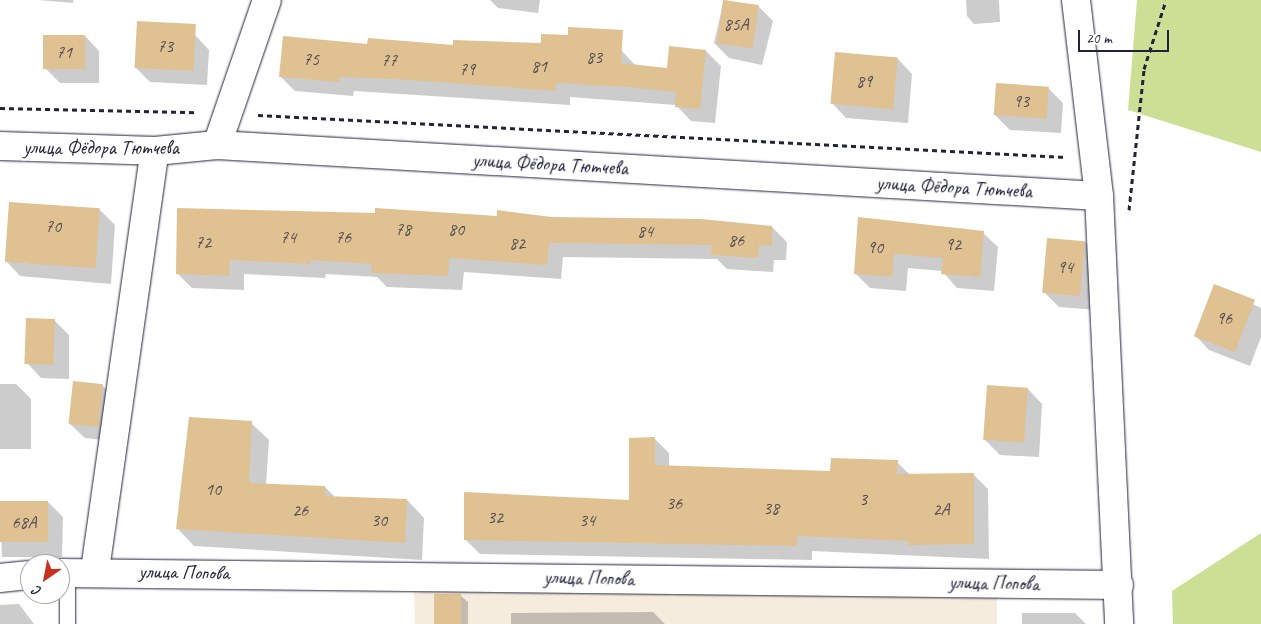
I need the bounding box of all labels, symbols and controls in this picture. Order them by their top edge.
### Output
house number: 85А [723,13,749,35]
scale bar [1081,20,1172,52]
text: 20 m [1086,29,1112,48]
house number: 73 [157,35,173,57]
house number: 71 [56,41,72,63]
house number: 83 [586,46,602,68]
house number: 75 [303,48,319,70]
house number: 77 [381,49,397,71]
house number: 81 [531,55,547,77]
house number: 79 [459,58,475,80]
house number: 89 [856,70,872,92]
house number: 93 [1013,90,1029,112]
street label: улица Фёдора Тютчева [25,135,177,159]
street label: улица Фёдора Тютчева [473,148,627,180]
street label: улица Фёдора Тютчева [877,171,1031,203]
house number: 70 [45,215,61,237]
house number: 78 [395,218,411,240]
house number: 80 [448,218,464,240]
house number: 84 [637,220,653,242]
house number: 74 [280,226,296,248]
house number: 76 [335,226,351,248]
house number: 86 [728,229,744,251]
house number: 72 [195,231,211,253]
house number: 82 [509,232,525,254]
house number: 92 [945,233,961,255]
house number: 90 [867,236,883,258]
house number: 94 [1057,256,1073,278]
house number: 96 [1216,307,1232,329]
house number: 10 [205,478,221,500]
house number: 3 [859,488,867,510]
house number: 36 [666,492,682,514]
house number: 38 [763,497,779,519]
house number: 2А [932,498,950,520]
house number: 26 [292,499,308,521]
house number: 32 [487,506,503,528]
house number: 30 [371,509,387,531]
house number: 34 [579,509,595,531]
house number: 68А [11,511,37,533]
north arrow [20,554,70,604]
street label: улица Попова [138,559,230,585]
street label: улица Попова [543,565,635,591]
street label: улица Попова [948,570,1040,596]
text: С [30,582,45,600]

